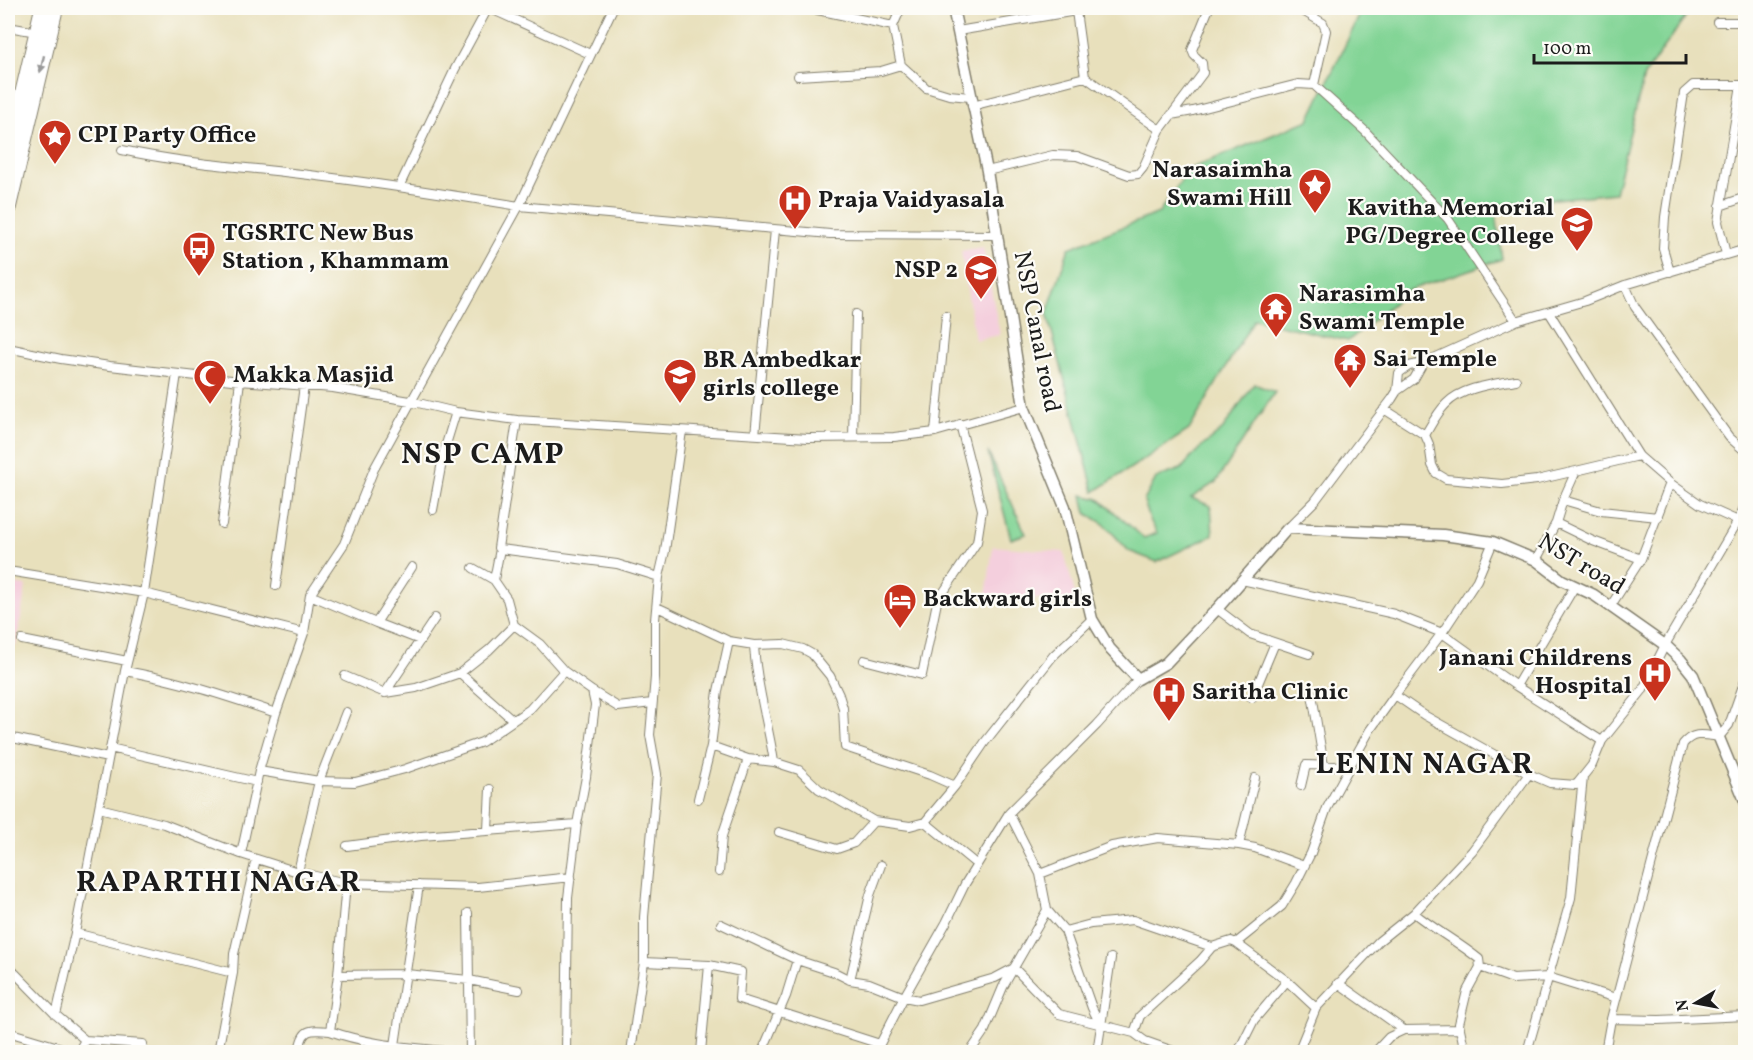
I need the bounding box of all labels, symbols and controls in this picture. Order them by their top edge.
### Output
scale bar [1534,27,1686,65]
text: 100 m [1543,37,1592,62]
one-way arrow [37,55,47,74]
place icon: CPI Party Office [37,118,73,165]
place label: CPI Party Office [78,119,256,153]
place label: Narasaimha Swami Hill [1152,154,1292,216]
place icon: Narasaimha Swami Hill [1297,167,1333,214]
hospital icon: Praja Vaidyasala [777,183,813,230]
place label: Praja Vaidyasala [818,184,1005,218]
place label: Kavitha Memorial PG/Degree College [1345,192,1554,254]
school or university icon: Kavitha Memorial PG/Degree College [1559,205,1595,252]
place label: TGSRTC New Bus Station , Khammam [222,217,449,279]
bus stop icon: TGSRTC New Bus Station , Khammam [181,230,217,277]
street label: NSP Canal road [1004,248,1068,416]
school or university icon: NSP 2 [963,253,999,300]
place label: NSP 2 [895,254,958,288]
place label: Narasimha Swami Temple [1299,278,1465,340]
temple icon: Narasimha Swami Temple [1258,291,1294,338]
temple icon: Sai Temple [1332,342,1368,389]
place label: Sai Temple [1373,343,1497,377]
place label: BR Ambedkar girls college [703,344,861,406]
school or university icon: BR Ambedkar girls college [662,357,698,404]
mosque icon: Makka Masjid [192,358,228,405]
place label: Makka Masjid [233,359,394,393]
district label: NSP CAMP [401,434,565,476]
street label: NST road [1531,526,1631,604]
hotel icon: Backward girls [882,582,918,629]
place label: Backward girls [923,583,1092,617]
place label: Janani Childrens Hospital [1438,642,1632,704]
hospital icon: Janani Childrens Hospital [1637,655,1673,702]
hospital icon: Saritha Clinic [1151,675,1187,722]
place label: Saritha Clinic [1192,676,1348,710]
district label: LENIN NAGAR [1316,744,1534,786]
district label: RAPARTHI NAGAR [76,862,362,904]
north arrow [1666,973,1726,1033]
text: N [1671,997,1695,1013]

